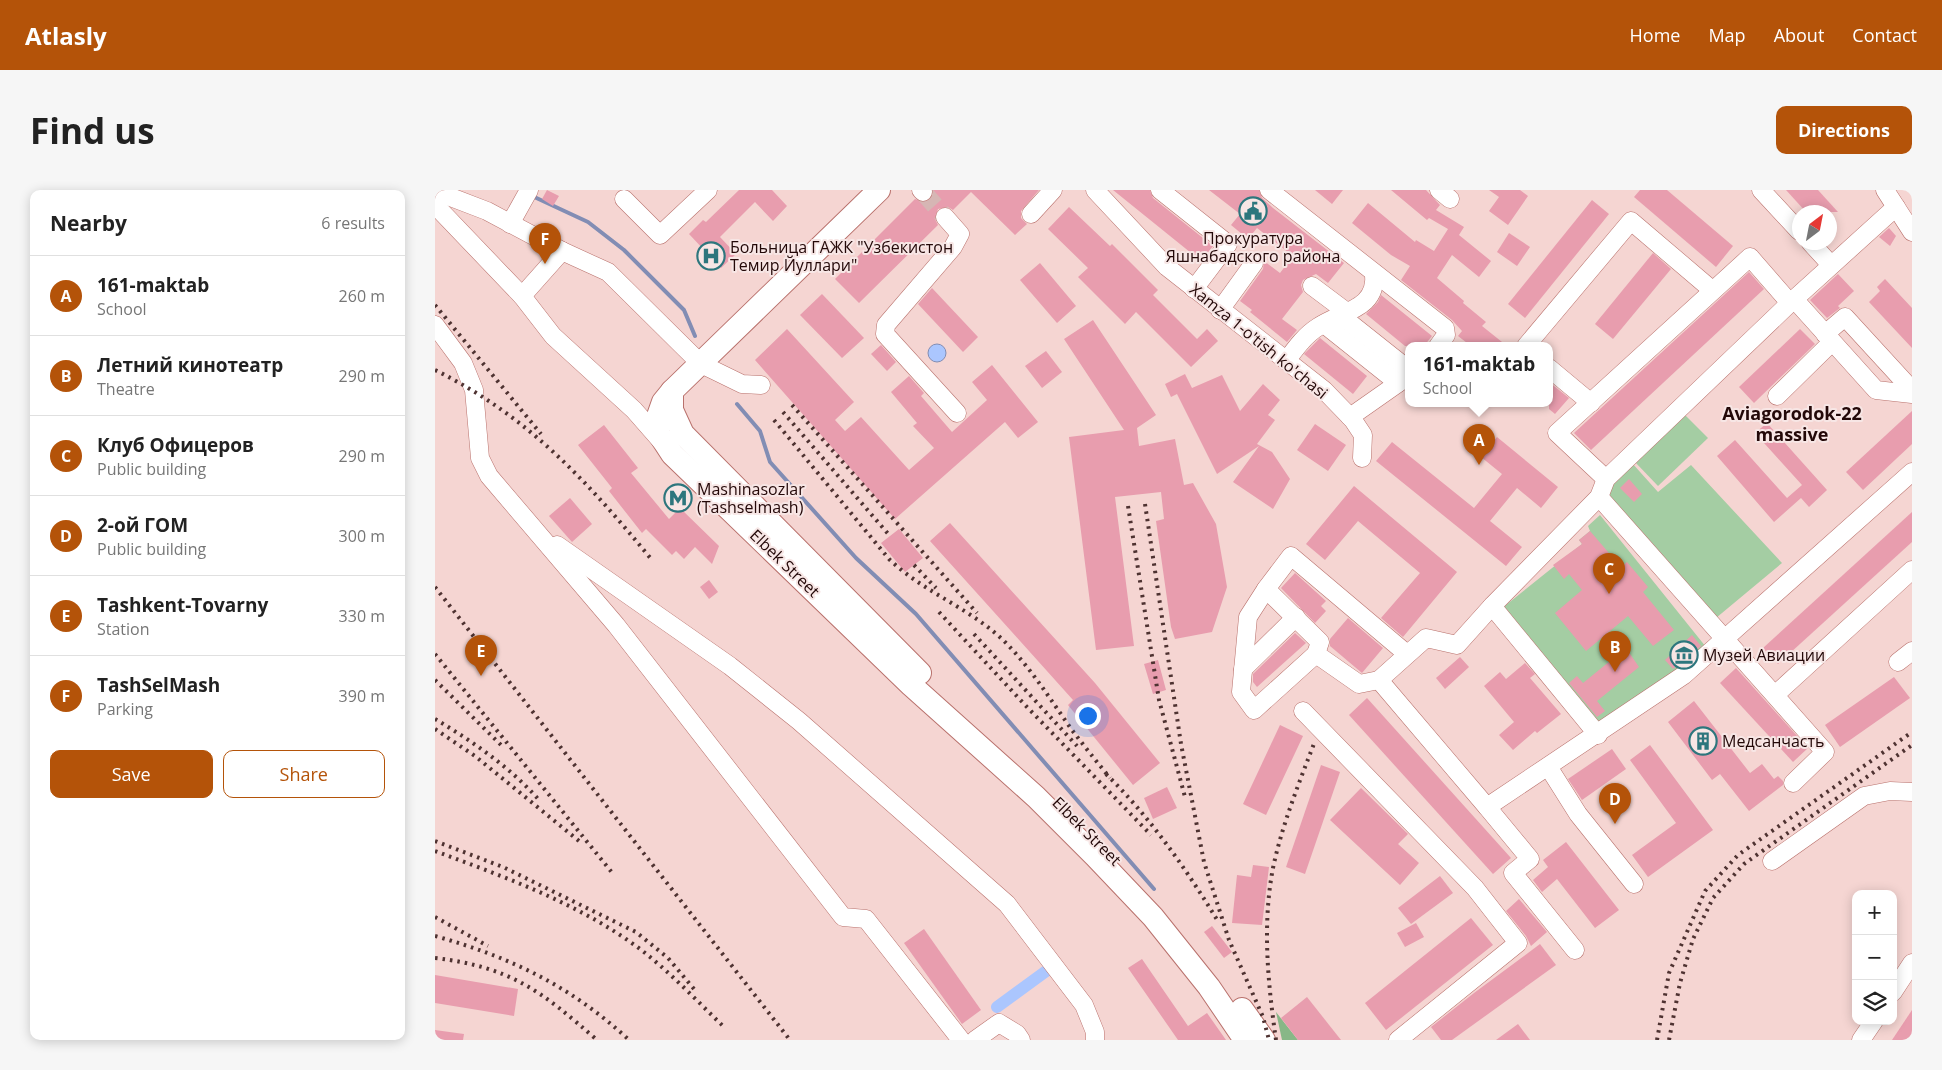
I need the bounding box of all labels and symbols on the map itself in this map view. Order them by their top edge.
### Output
public building icon: Прокуратура Яшнабадского района [1238,196,1268,226]
north arrow [1792,205,1837,250]
pin: F [529,223,561,264]
place label: Прокуратура Яшнабадского района [1166,227,1340,267]
place label: Больница ГАЖК "Узбекистон Темир Йуллари" [730,236,953,276]
hospital icon: Больница ГАЖК "Узбекистон Темир Йуллари" [696,241,726,271]
street label: Xamza 1-o'tish ko'chasi [1185,278,1333,404]
district label: Aviagorodok-22 massive [1722,401,1862,446]
pin: A [1463,424,1495,465]
place label: Mashinasozlar (Tashselmash) [697,478,805,518]
metro station icon: Mashinasozlar (Tashselmash) [663,483,693,513]
street label: Elbek Street [745,524,825,602]
pin: C [1593,553,1625,594]
pin: B [1599,631,1631,672]
pin: E [465,635,497,676]
museum icon: Музей Авиации [1669,640,1699,670]
place label: Музей Авиации [1703,644,1825,666]
your location [1075,703,1101,729]
building icon: Медсанчасть [1688,726,1718,756]
place label: Медсанчасть [1722,730,1824,752]
pin: D [1599,783,1631,824]
street label: Elbek Street [1048,792,1126,870]

